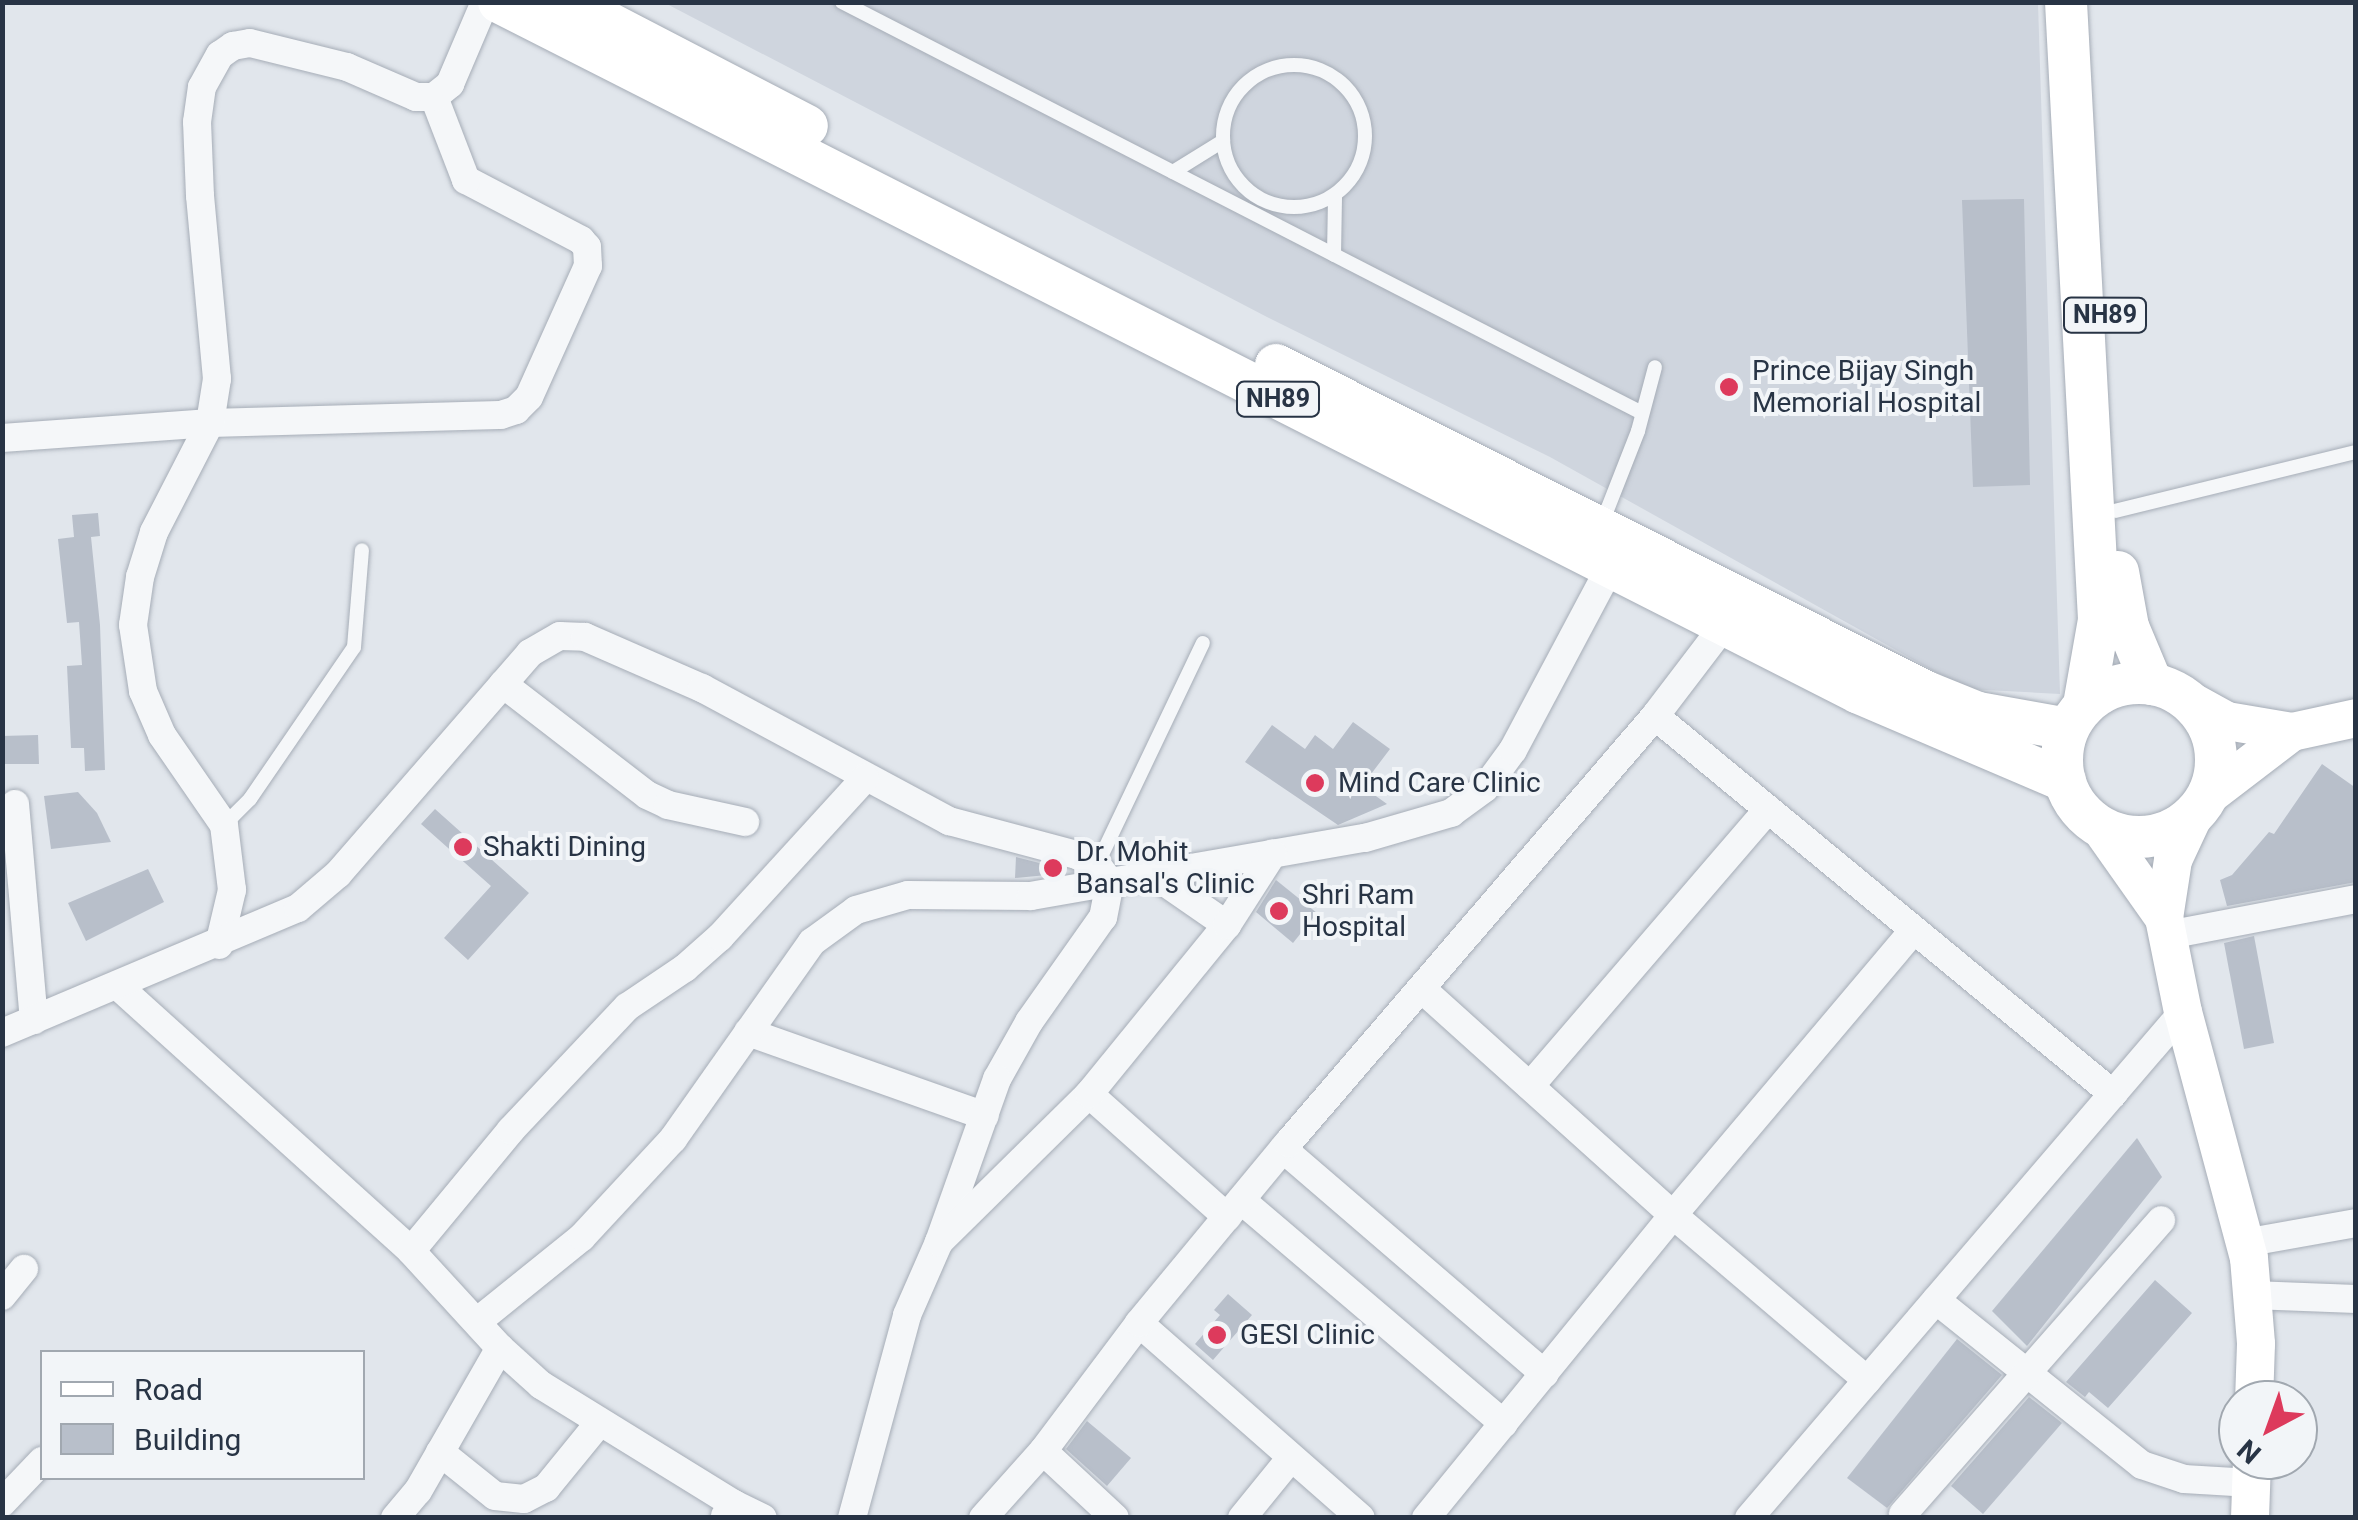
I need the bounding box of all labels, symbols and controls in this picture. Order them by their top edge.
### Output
road number: NH89 [2062,295,2148,335]
place label: Prince Bijay Singh Memorial Hospital [1752,354,1981,420]
marker: Prince Bijay Singh Memorial Hospital [1716,374,1742,400]
road number: NH89 [1236,379,1320,419]
place label: Mind Care Clinic [1338,766,1541,800]
marker: Mind Care Clinic [1302,770,1328,796]
place label: Shakti Dining [483,830,646,864]
place label: Dr. Mohit Bansal's Clinic [1076,835,1255,901]
marker: Shakti Dining [452,836,474,858]
marker: Dr. Mohit Bansal's Clinic [1040,855,1066,881]
place label: Shri Ram Hospital [1302,878,1414,944]
marker: Shri Ram Hospital [1266,898,1292,924]
place label: GESI Clinic [1240,1318,1375,1352]
marker: GESI Clinic [1204,1322,1230,1348]
legend [40,1350,365,1480]
text: Road [134,1372,203,1407]
north arrow [2218,1380,2318,1480]
text: Building [134,1422,241,1457]
text: N [2231,1433,2268,1470]

